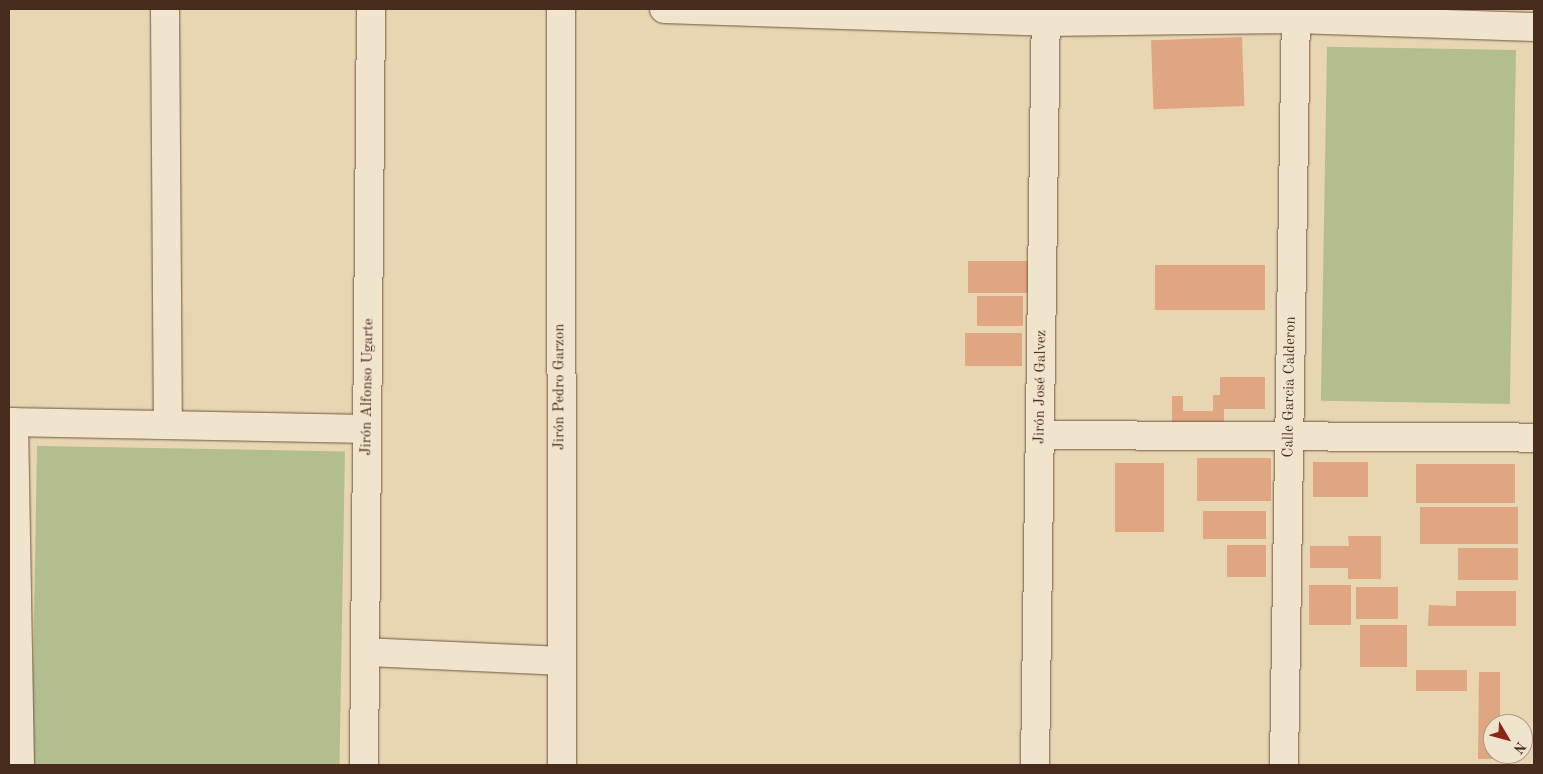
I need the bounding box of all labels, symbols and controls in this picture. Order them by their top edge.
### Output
street label: Calle Garcia Calderon [1280,316,1300,458]
street label: Jirón Alfonso Ugarte [358,318,378,456]
street label: Jirón Pedro Garzon [551,324,569,450]
street label: Jirón José Galvez [1031,330,1051,444]
north arrow [1483,714,1533,764]
text: N [1510,739,1528,756]

